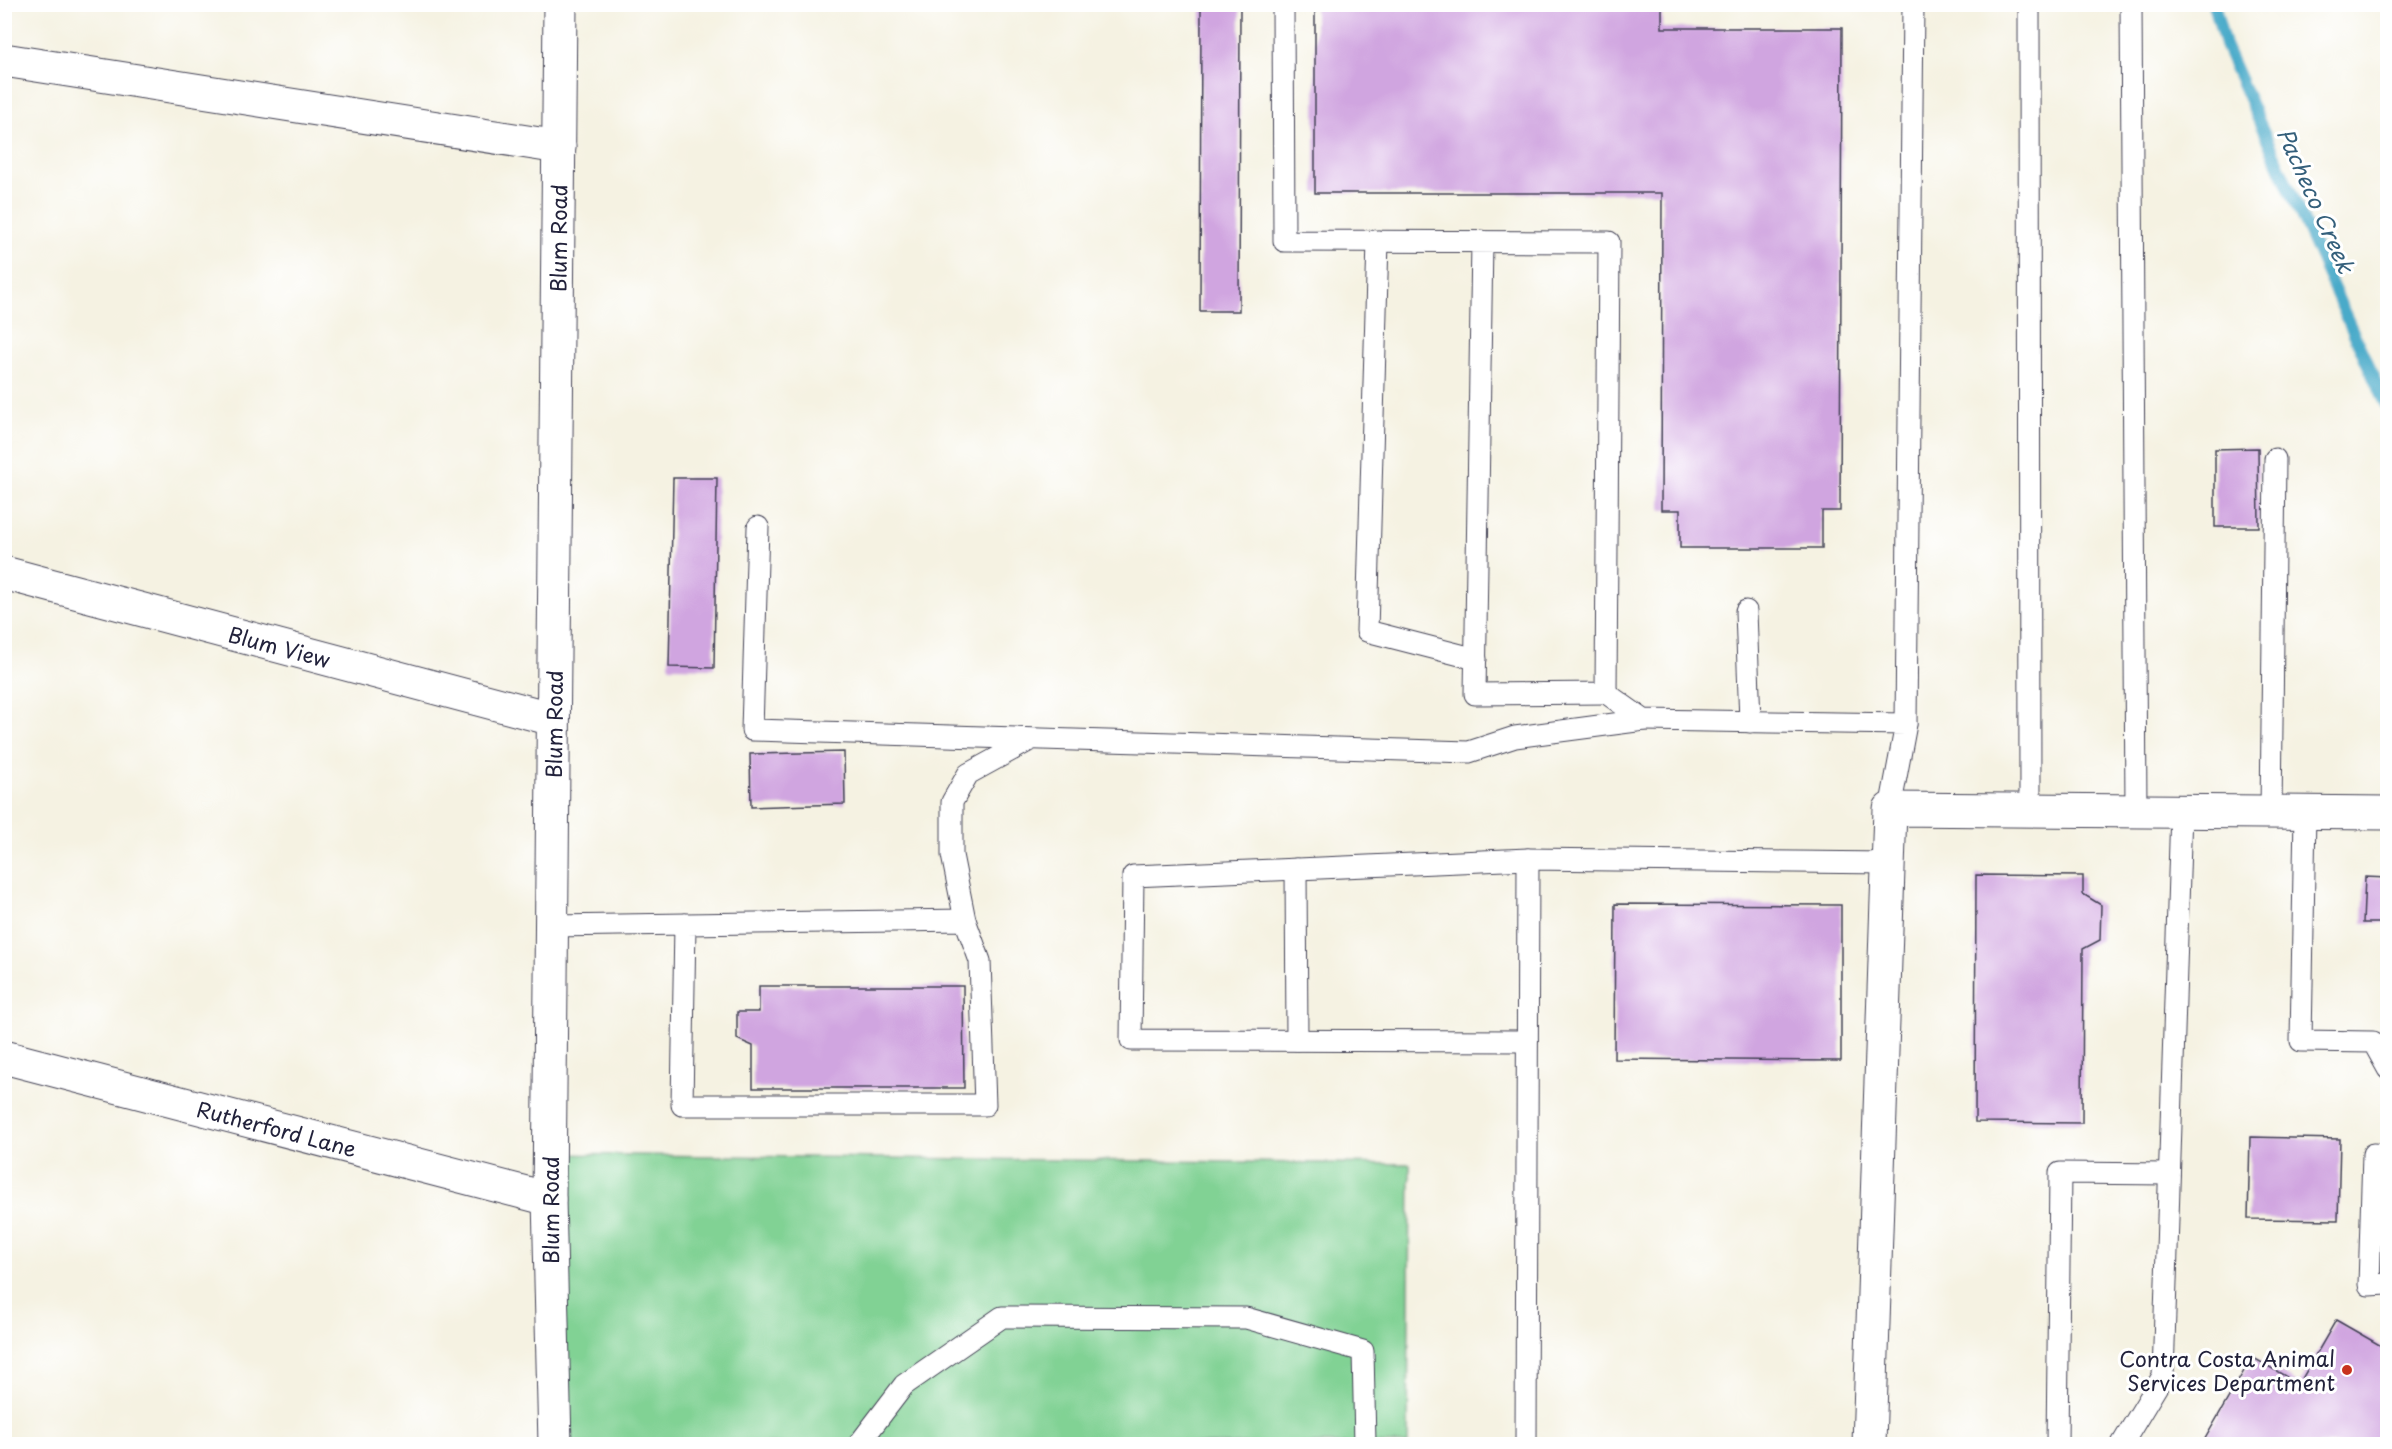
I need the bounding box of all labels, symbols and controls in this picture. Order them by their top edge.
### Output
water label: Pacheco Creek [2270,122,2364,279]
street label: Blum Road [541,184,574,292]
street label: Blum View [225,617,334,675]
street label: Blum Road [537,670,570,778]
street label: Rutherford Lane [194,1092,360,1164]
street label: Blum Road [534,1156,566,1264]
place label: Contra Costa Animal Services Department [2119,1342,2335,1398]
marker: Contra Costa Animal Services Department [2340,1363,2354,1377]

